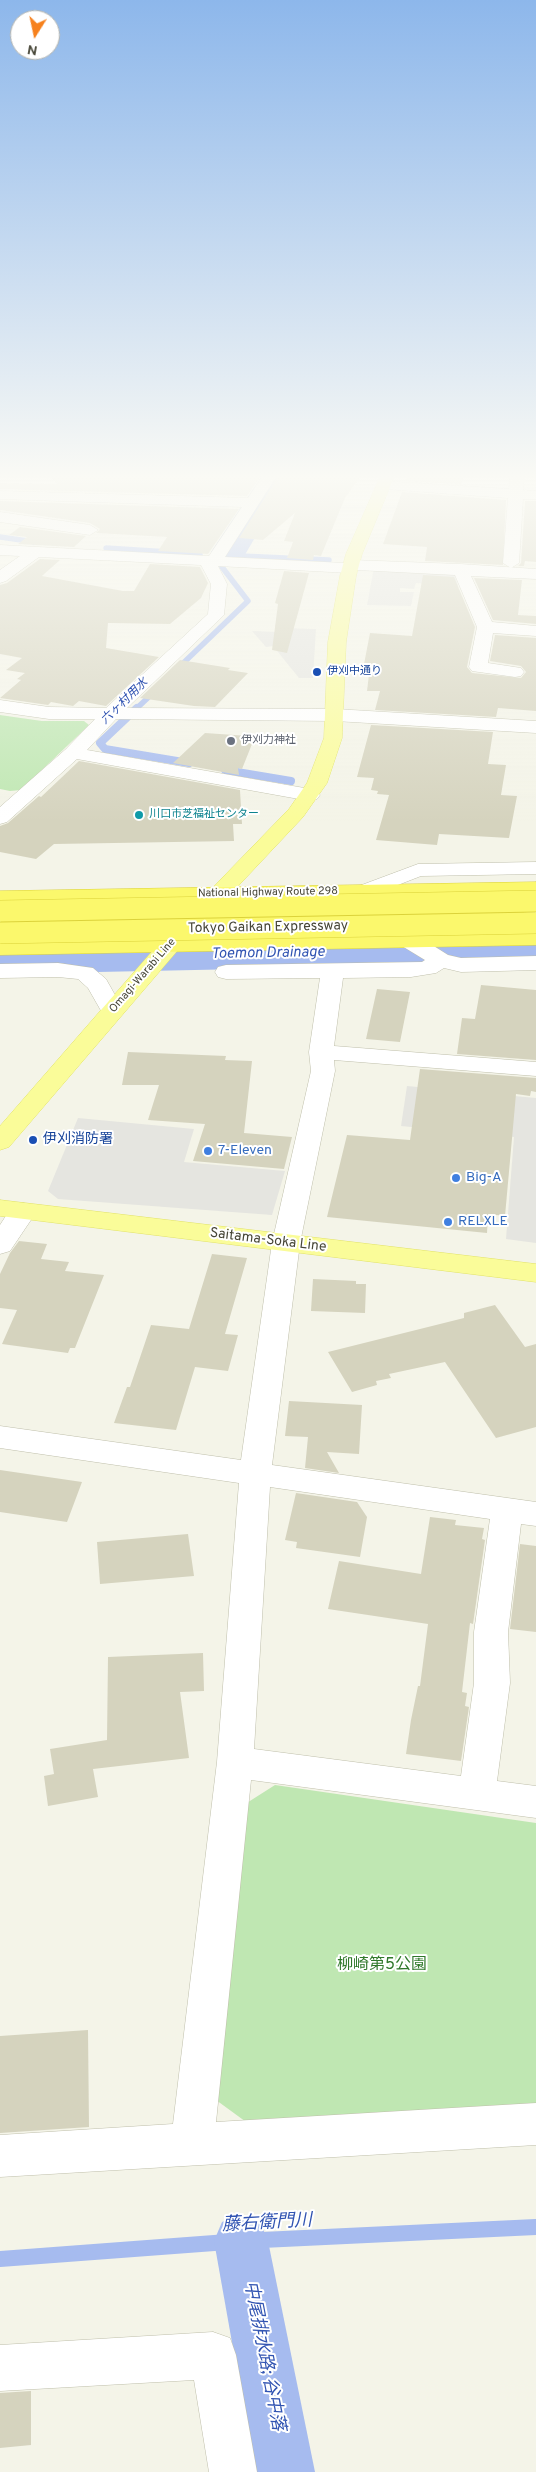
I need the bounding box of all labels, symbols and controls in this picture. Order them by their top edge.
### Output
north arrow [10,10,60,60]
text: N [26,40,39,59]
place label: 伊刈中通り [327,665,382,679]
marker: 伊刈中通り [311,666,323,678]
water label: 六ヶ村用水 [98,676,152,728]
place label: 伊刈力神社 [241,734,296,748]
marker: 伊刈力神社 [225,735,237,747]
place label: 川口市芝福祉センター [149,808,259,822]
marker: 川口市芝福祉センター [133,809,145,821]
street label: National Highway Route 298 [198,885,338,901]
street label: Tokyo Gaikan Expressway [188,918,348,938]
street label: Omagi-Warabi Line [107,936,179,1016]
water label: Toemon Drainage [211,944,325,964]
place label: 伊刈消防署 [43,1132,113,1148]
marker: 伊刈消防署 [27,1134,39,1146]
place label: 7-Eleven [218,1143,272,1159]
marker: 7-Eleven [202,1145,214,1157]
place label: Big-A [466,1170,502,1186]
marker: Big-A [450,1172,462,1184]
place label: RELXLE [458,1214,508,1230]
marker: RELXLE [442,1216,454,1228]
street label: Saitama-Soka Line [209,1226,327,1256]
park label: 柳崎第5公園 [337,1956,427,1976]
water label: 藤右衛門川 [221,2211,313,2237]
water label: 中尾排水路; 谷中落 [238,2279,288,2433]

